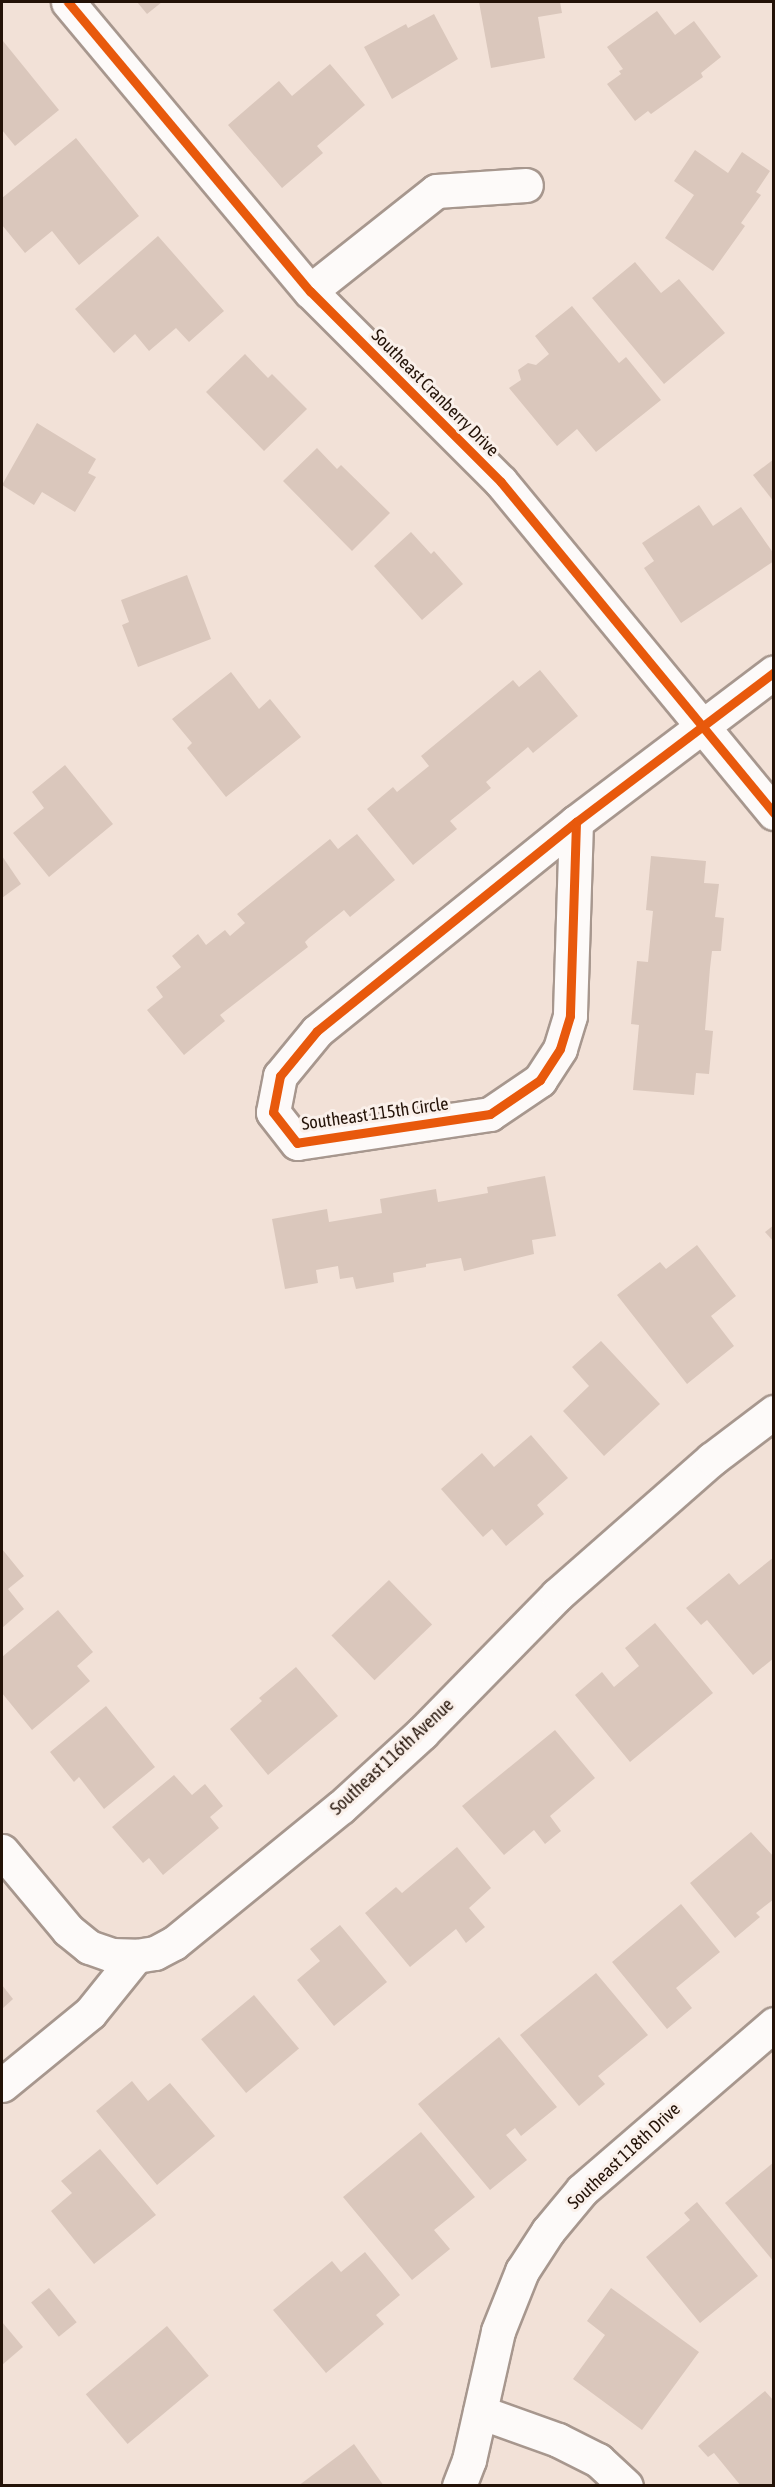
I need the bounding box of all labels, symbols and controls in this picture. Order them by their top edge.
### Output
street label: Southeast Cranberry Drive [367,325,503,461]
street label: Southeast 115th Circle [300,1093,450,1135]
street label: Southeast 116th Avenue [326,1694,458,1820]
street label: Southeast 118th Drive [563,2098,685,2214]

